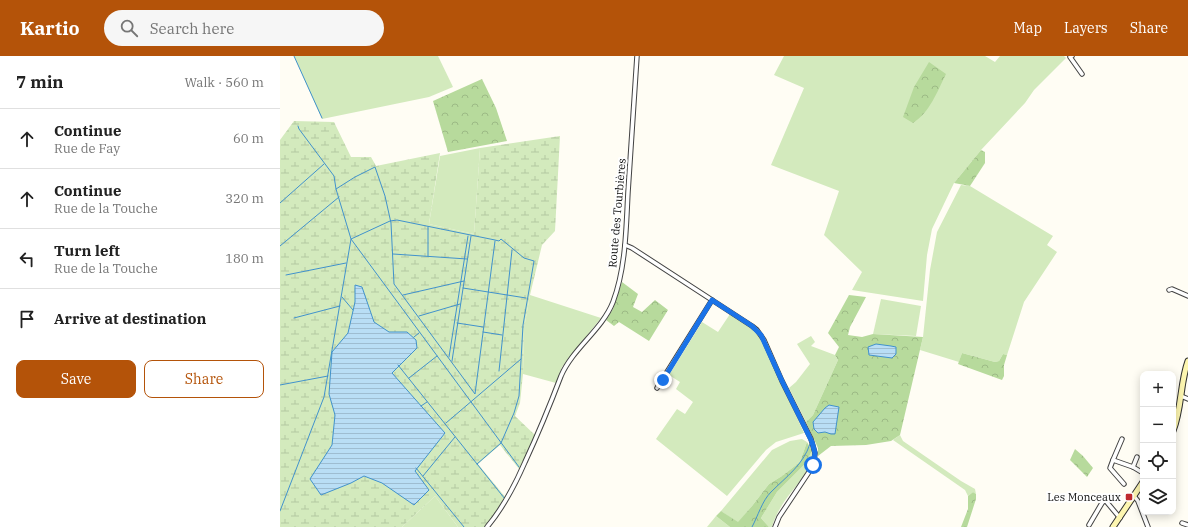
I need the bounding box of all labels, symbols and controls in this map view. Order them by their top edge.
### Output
search box [104,10,384,46]
text: Kartio [20,16,80,40]
icon: search [118,17,140,39]
text: Search here [150,19,234,38]
text: Map [1014,19,1042,37]
text: Layers [1064,19,1108,37]
text: Share [1130,19,1168,37]
text: 7 min [16,71,64,93]
text: Walk · 560 m [185,74,264,91]
text: Continue [54,121,121,140]
icon: ahead [16,128,38,150]
text: 60 m [233,130,264,147]
text: Rue de Fay [54,140,120,157]
street label: Route des Tourbières [605,158,629,268]
text: Continue [54,181,121,200]
icon: ahead [16,188,38,210]
text: 320 m [225,190,264,207]
text: Rue de la Touche [54,200,158,217]
text: Turn left [54,241,120,260]
icon: left [16,248,38,270]
text: 180 m [225,250,264,267]
text: Rue de la Touche [54,260,158,277]
icon: arrive [16,308,38,330]
text: Arrive at destination [54,309,206,328]
button: Save [16,360,136,398]
button: Share [144,360,264,398]
route end [654,371,672,389]
map controls [1140,371,1176,515]
button: + [1140,371,1176,407]
button: − [1140,407,1176,443]
button: locate [1140,443,1176,479]
route start [804,456,822,474]
button: layers [1140,479,1176,515]
place label: Les Monceaux [1047,490,1121,504]
marker: Les Monceaux [1124,492,1134,502]

